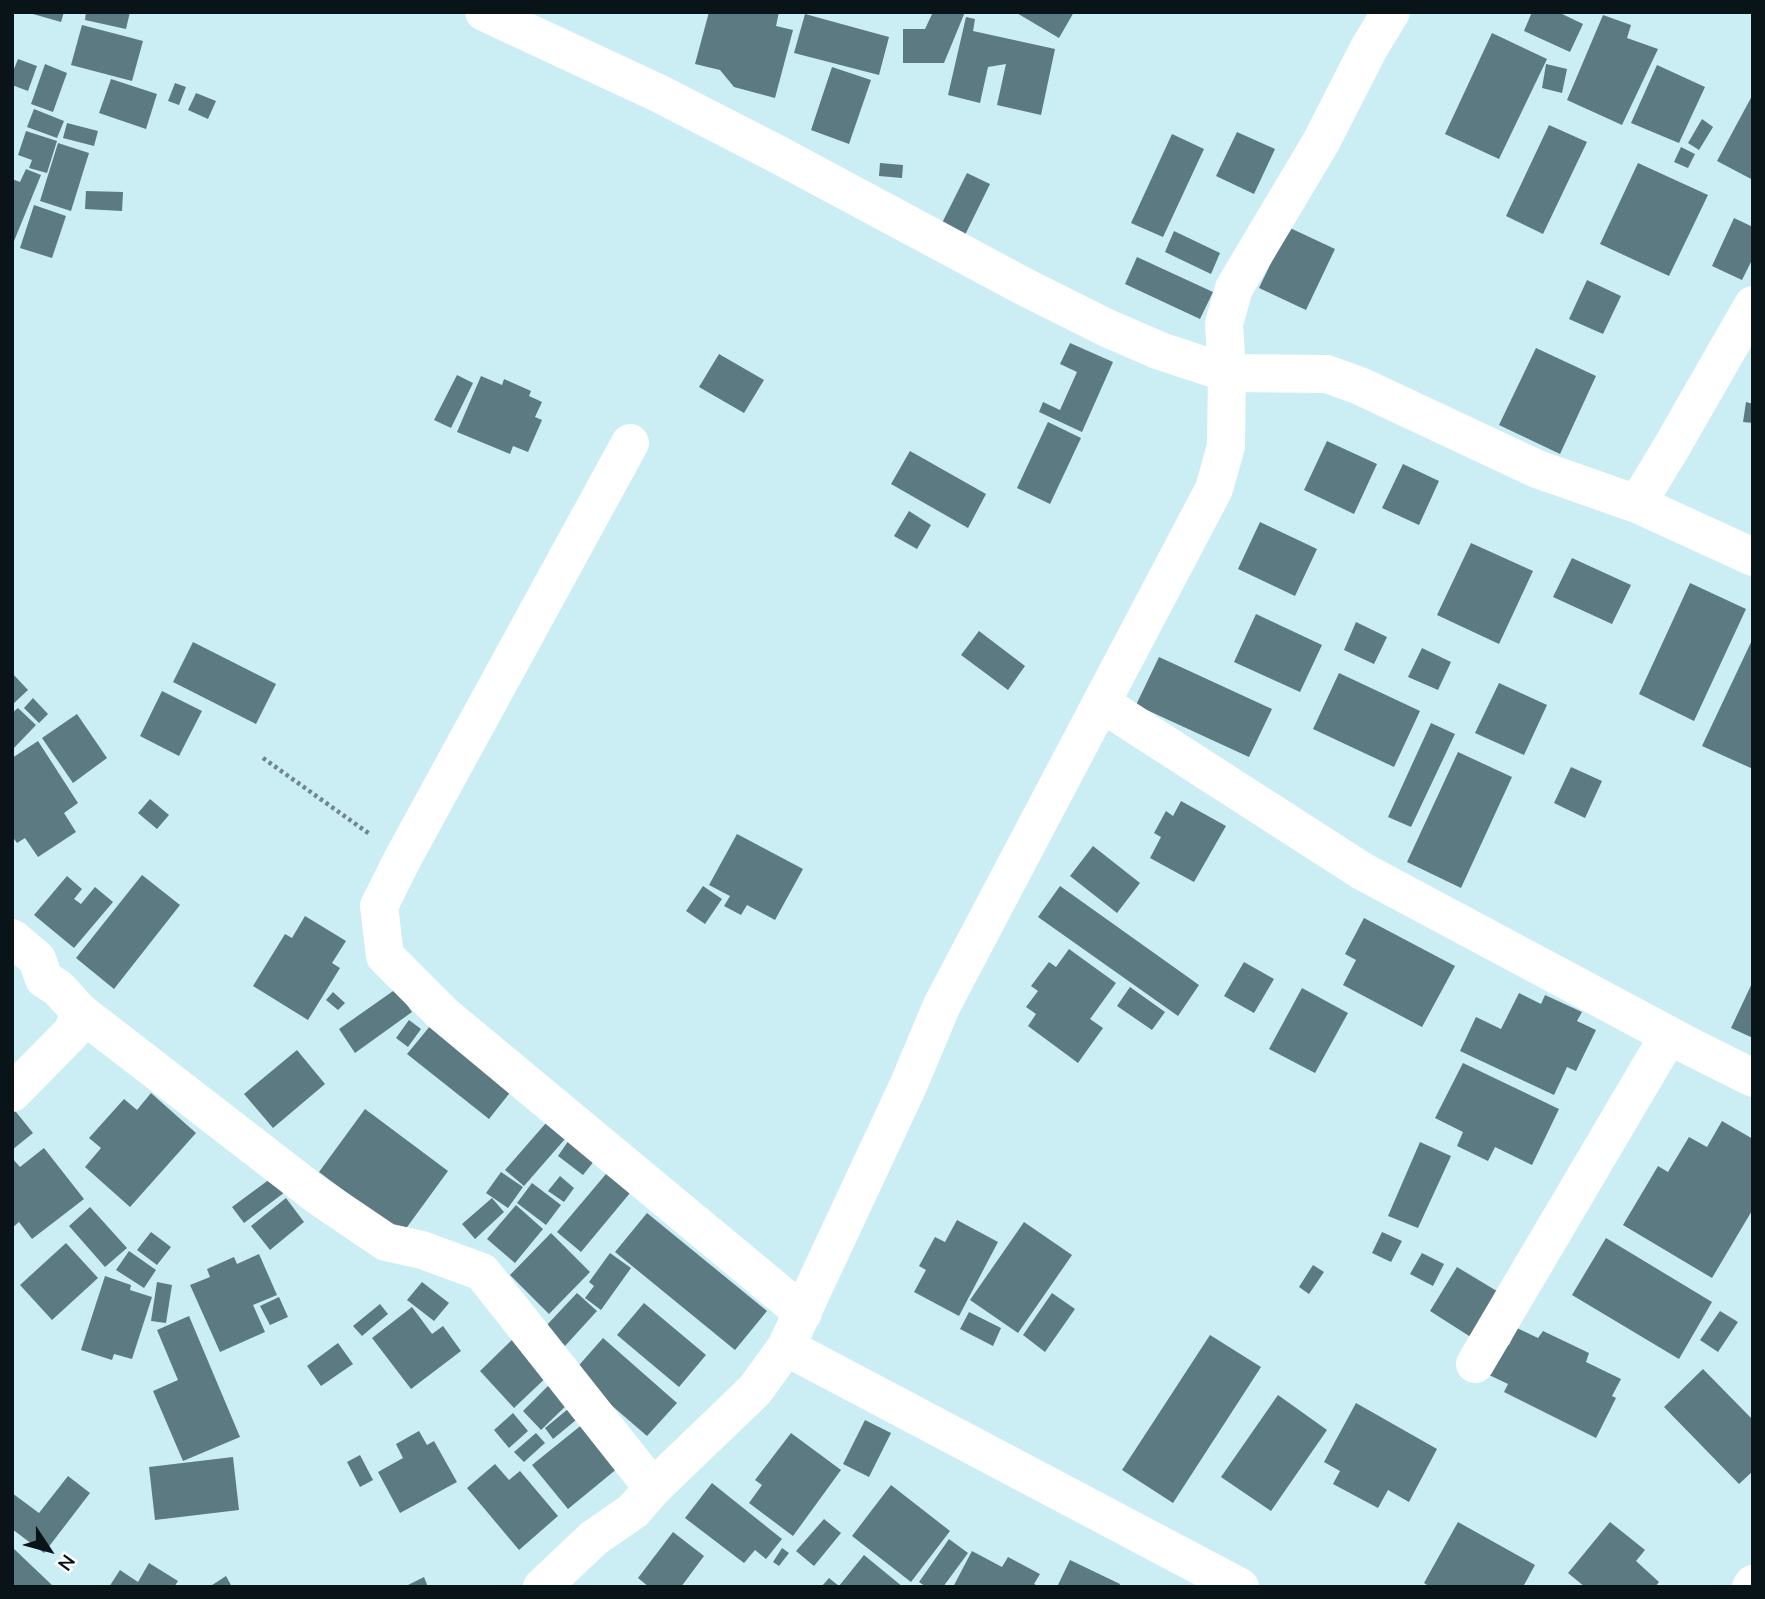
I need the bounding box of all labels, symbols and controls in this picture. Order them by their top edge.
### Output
north arrow [14,1515,84,1585]
text: N [51,1549,81,1576]

